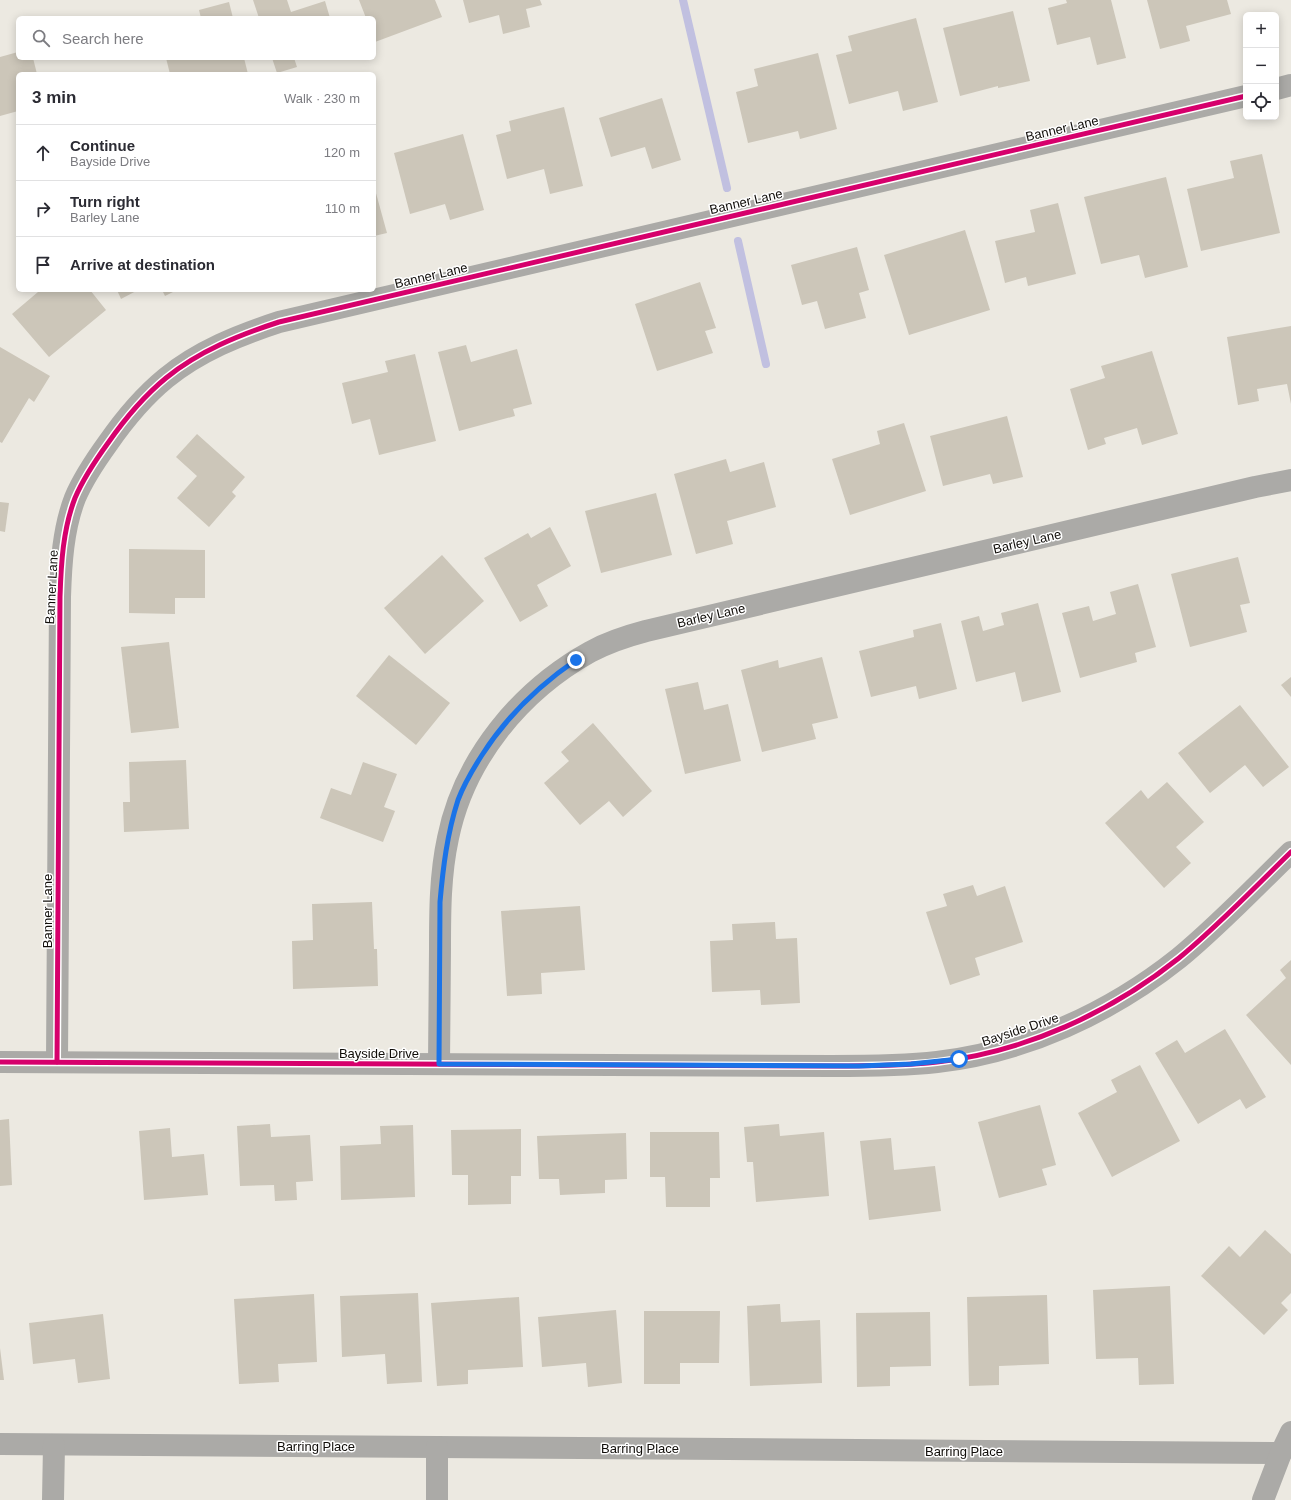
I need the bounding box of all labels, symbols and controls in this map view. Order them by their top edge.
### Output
map controls [1243,12,1279,120]
button: + [1243,12,1279,48]
search box [16,16,376,60]
icon: search [30,27,52,49]
text: Search here [62,30,144,47]
button: − [1243,48,1279,84]
button: locate [1243,84,1279,120]
text: 3 min [32,88,76,107]
text: Walk · 230 m [284,91,360,106]
street label: Banner Lane [1024,113,1100,144]
text: Continue [70,137,135,154]
icon: ahead [32,142,54,164]
text: 120 m [324,145,360,160]
text: Bayside Drive [70,154,150,169]
street label: Banner Lane [708,186,784,217]
text: Turn right [70,193,140,210]
icon: right [32,198,54,220]
text: 110 m [325,201,360,216]
text: Barley Lane [70,210,139,225]
icon: arrive [32,254,54,276]
text: Arrive at destination [70,256,215,273]
street label: Banner Lane [393,260,469,291]
street label: Barley Lane [992,526,1063,557]
street label: Banner Lane [42,549,61,625]
street label: Barley Lane [676,600,747,631]
route end [567,651,585,669]
street label: Banner Lane [40,874,55,948]
street label: Bayside Drive [980,1010,1061,1049]
street label: Bayside Drive [339,1046,419,1061]
route start [950,1050,968,1068]
street label: Barring Place [277,1439,355,1454]
street label: Barring Place [601,1441,679,1456]
street label: Barring Place [925,1444,1003,1459]

